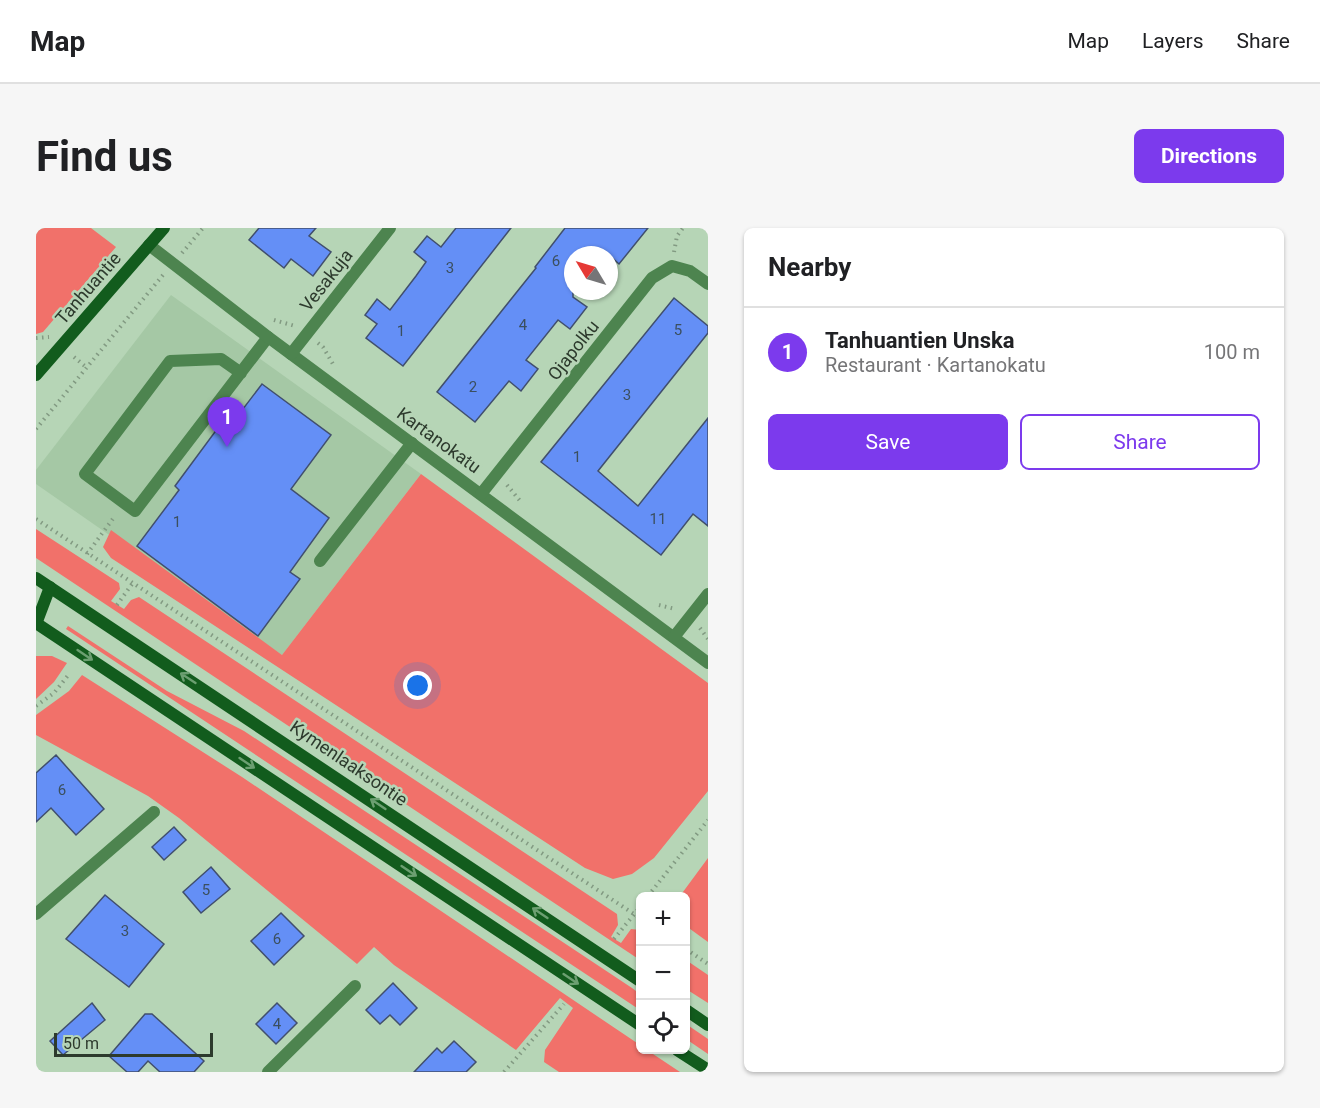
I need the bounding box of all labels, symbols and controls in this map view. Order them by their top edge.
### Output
text: Map [30,25,85,58]
text: Map [1067,29,1109,53]
text: Layers [1142,29,1203,53]
text: Share [1236,29,1290,53]
button: Directions [1134,129,1284,183]
text: Find us [36,132,173,181]
street label: Vesakuja [295,245,357,315]
north arrow [564,246,618,300]
street label: Tanhuantie [51,248,125,328]
house number: 6 [552,252,560,270]
text: Nearby [768,252,851,282]
house number: 3 [446,259,454,277]
house number: 4 [519,316,528,334]
street label: Ojapolku [543,316,603,384]
house number: 5 [674,321,682,339]
house number: 1 [397,322,405,340]
text: Tanhuantien Unska [825,328,1014,353]
text: 1 [782,340,793,364]
text: 100 m [1204,340,1260,364]
text: Restaurant · Kartanokatu [825,353,1046,377]
house number: 2 [469,378,477,396]
house number: 3 [623,386,631,404]
pin: 1 [208,398,246,447]
street label: Kartanokatu [393,403,485,477]
button: Save [768,414,1008,470]
button: Share [1020,414,1260,470]
house number: 1 [573,448,581,466]
house number: 11 [650,510,666,528]
house number: 1 [173,513,181,531]
one-way arrow [76,649,92,661]
one-way arrow [179,671,196,684]
your location [403,671,432,700]
street label: Kymenlaaksontie [286,716,412,810]
one-way arrow [238,757,255,769]
house number: 6 [58,781,66,799]
one-way arrow [369,798,386,811]
one-way arrow [400,866,417,878]
house number: 5 [202,881,210,899]
map controls [636,892,690,1054]
button: + [636,892,690,946]
one-way arrow [532,907,548,919]
house number: 3 [121,922,129,940]
house number: 6 [273,930,281,948]
button: − [636,946,690,1000]
one-way arrow [563,973,580,986]
button: locate [636,1000,690,1054]
house number: 4 [273,1015,282,1033]
scale bar [54,1030,213,1058]
text: 50 m [63,1034,99,1053]

